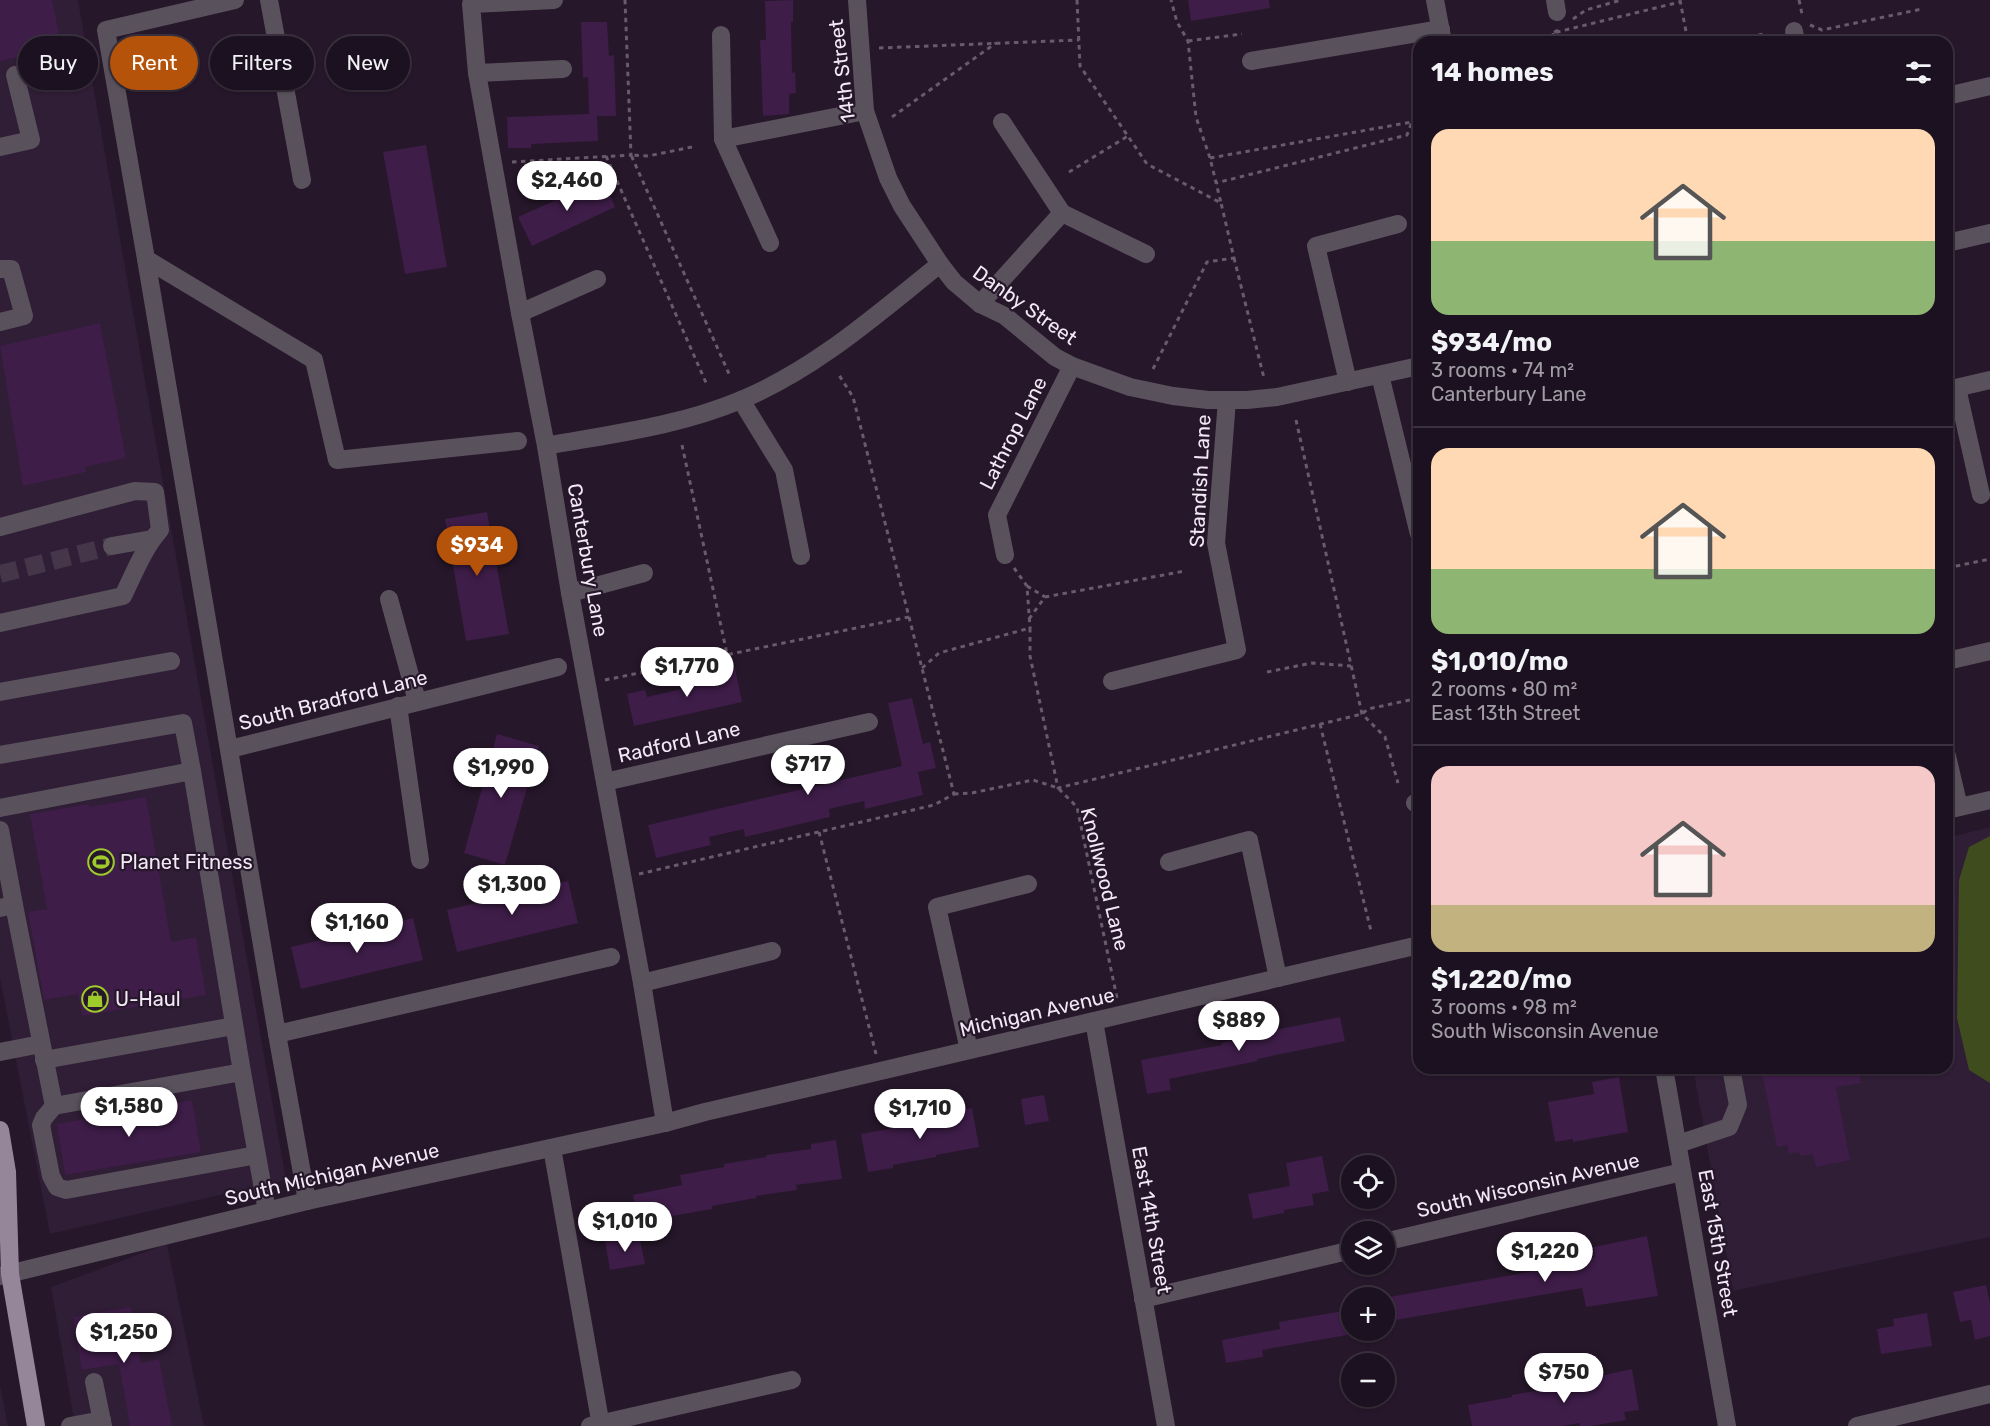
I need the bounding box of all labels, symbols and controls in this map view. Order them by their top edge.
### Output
street label: 14th Street [824,18,860,124]
chip: Buy [18,36,98,90]
chip: Rent [110,36,198,90]
chip: Filters [210,36,314,90]
chip: New [326,36,410,90]
icon: filters [1902,56,1935,89]
text: 14 homes [1431,57,1554,88]
pin: $2,460 [518,161,616,212]
text: $2,460 [531,168,603,192]
icon: home [1629,168,1737,276]
street label: Danby Street [968,260,1082,350]
text: $934/mo [1431,327,1552,358]
text: 3 rooms · 74 m² [1431,358,1574,382]
street label: Lathrop Lane [974,373,1052,493]
text: Canterbury Lane [1431,382,1587,406]
street label: Standish Lane [1185,414,1215,548]
street label: Canterbury Lane [563,481,613,639]
icon: home [1629,487,1737,595]
pin: $934 [441,526,513,577]
text: $934 [451,533,503,557]
text: $1,010/mo [1431,646,1568,677]
pin: $1,770 [638,647,736,698]
text: $1,770 [655,654,719,678]
street label: South Bradford Lane [236,665,430,735]
text: 2 rooms · 80 m² [1431,677,1577,701]
text: East 13th Street [1431,701,1580,725]
street label: Radford Lane [615,716,743,768]
pin: $717 [772,745,844,796]
pin: $1,990 [452,748,550,799]
text: $717 [785,752,831,776]
text: $1,990 [467,755,535,779]
street label: Knollwood Lane [1076,805,1134,953]
icon: home [1629,805,1737,913]
sports icon: Planet Fitness [86,847,116,877]
place label: Planet Fitness [120,850,253,874]
pin: $1,300 [463,865,561,916]
text: $1,300 [477,872,547,896]
pin: $1,160 [308,903,406,954]
text: $1,160 [325,910,389,934]
text: $1,220/mo [1431,964,1572,995]
street label: Michigan Avenue [957,983,1117,1041]
shop icon: U-Haul [80,984,110,1014]
place label: U-Haul [115,987,181,1011]
text: 3 rooms · 98 m² [1431,995,1577,1019]
pin: $889 [1203,1001,1275,1052]
text: $889 [1212,1008,1266,1032]
text: South Wisconsin Avenue [1431,1019,1659,1043]
pin: $1,580 [80,1087,178,1138]
pin: $1,710 [871,1089,969,1140]
text: $1,580 [95,1094,163,1118]
text: $1,710 [888,1096,952,1120]
street label: South Michigan Avenue [223,1138,441,1210]
street label: East 14th Street [1127,1144,1177,1296]
street label: South Wisconsin Avenue [1414,1148,1642,1222]
map controls [1341,1155,1395,1407]
button: locate [1341,1155,1395,1209]
street label: East 15th Street [1693,1167,1743,1319]
pin: $1,010 [576,1202,674,1253]
text: $1,010 [592,1209,658,1233]
button: layers [1341,1221,1395,1275]
pin: $1,220 [1496,1232,1594,1283]
text: $1,220 [1511,1239,1579,1263]
button: + [1341,1287,1395,1341]
pin: $1,250 [75,1313,173,1364]
text: $1,250 [90,1320,158,1344]
button: − [1341,1353,1395,1407]
pin: $750 [1528,1353,1600,1404]
text: $750 [1538,1360,1590,1384]

